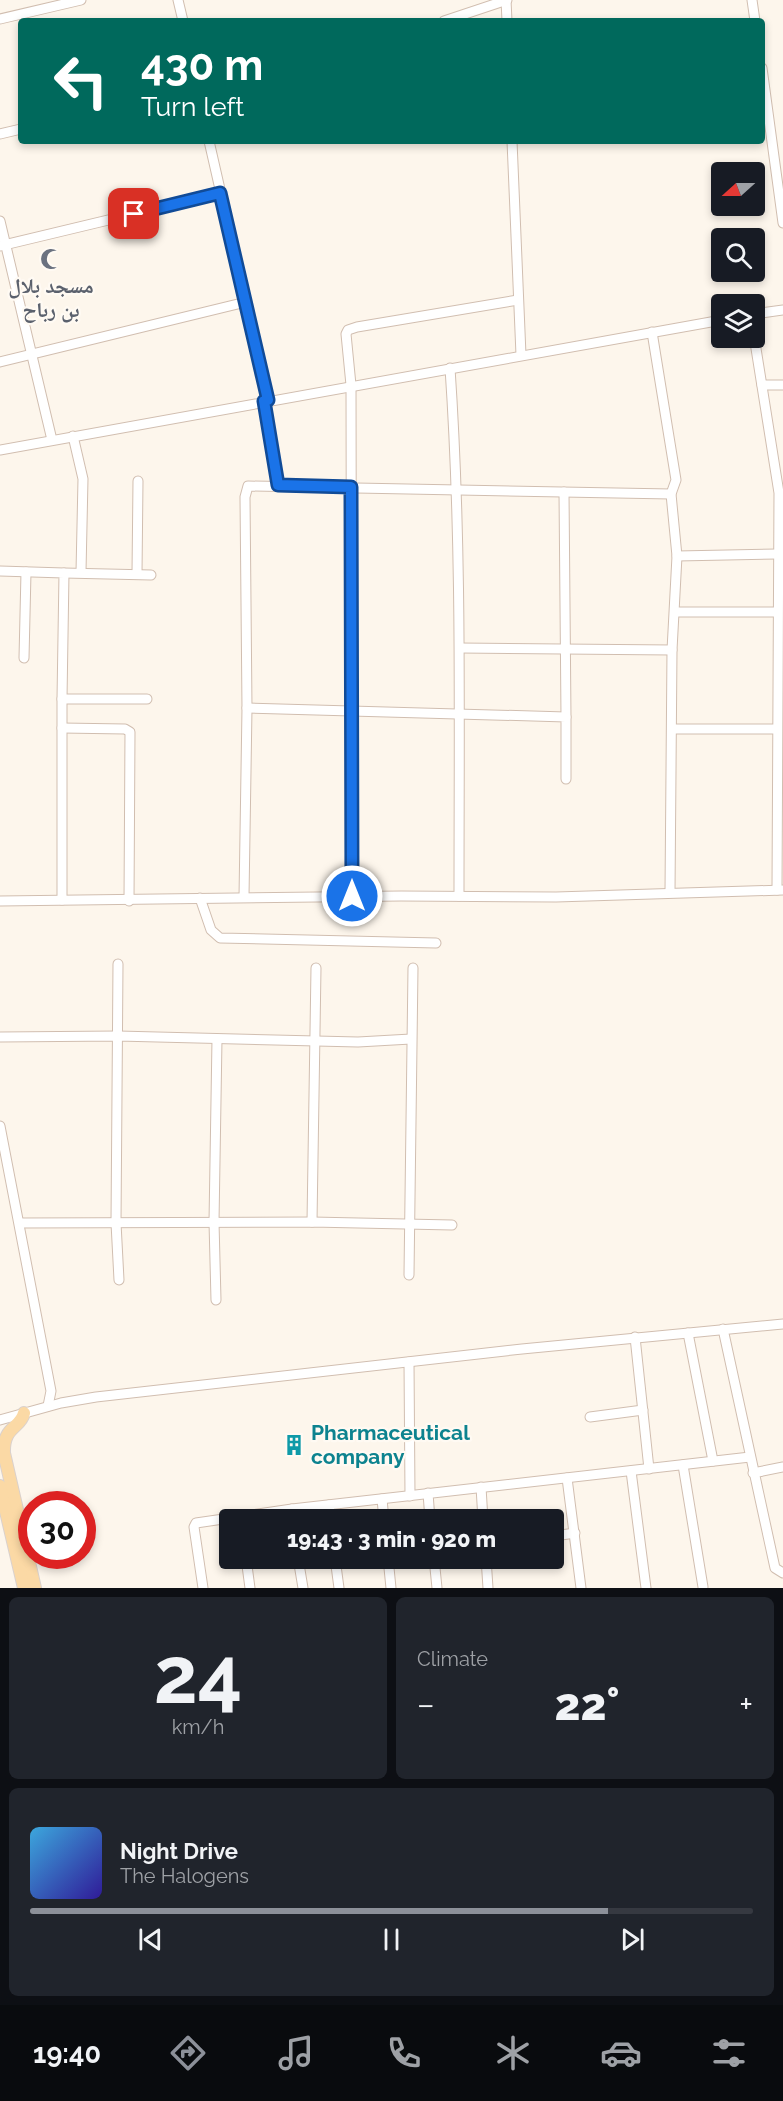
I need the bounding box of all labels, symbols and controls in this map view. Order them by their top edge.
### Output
text: 430 m [141,41,263,90]
icon: left [42,42,120,120]
text: Turn left [141,91,244,122]
north arrow [711,162,765,216]
map controls [711,162,765,348]
pin [108,188,159,239]
icon: arrive [117,197,150,230]
button: search [711,228,765,282]
mosque icon: مسجد بلال بن رباح [39,247,63,271]
place label: مسجد بلال بن رباح [8,273,94,323]
button: layers [711,294,765,348]
position arrow [320,864,384,928]
place label: Pharmaceutical company [311,1420,470,1469]
building icon: Pharmaceutical company [282,1433,306,1457]
speed limit sign: 30 [18,1491,96,1569]
text: 19:43 · 3 min · 920 m [287,1526,496,1552]
text: 24 [154,1630,242,1721]
text: Climate [417,1647,488,1671]
text: 22° [554,1678,620,1731]
text: − [417,1685,435,1724]
text: + [739,1685,753,1724]
text: km/h [172,1715,224,1739]
text: Night Drive [120,1838,238,1864]
text: The Halogens [120,1864,249,1888]
icon: previous [134,1923,167,1956]
icon: pause [375,1923,408,1956]
icon: next [616,1923,649,1956]
icon: directions [167,2032,209,2074]
icon: music [275,2032,317,2074]
icon: phone [383,2032,425,2074]
icon: climate [492,2032,534,2074]
icon: car [600,2032,642,2074]
icon: filters [708,2032,750,2074]
text: 19:40 [33,2038,101,2069]

